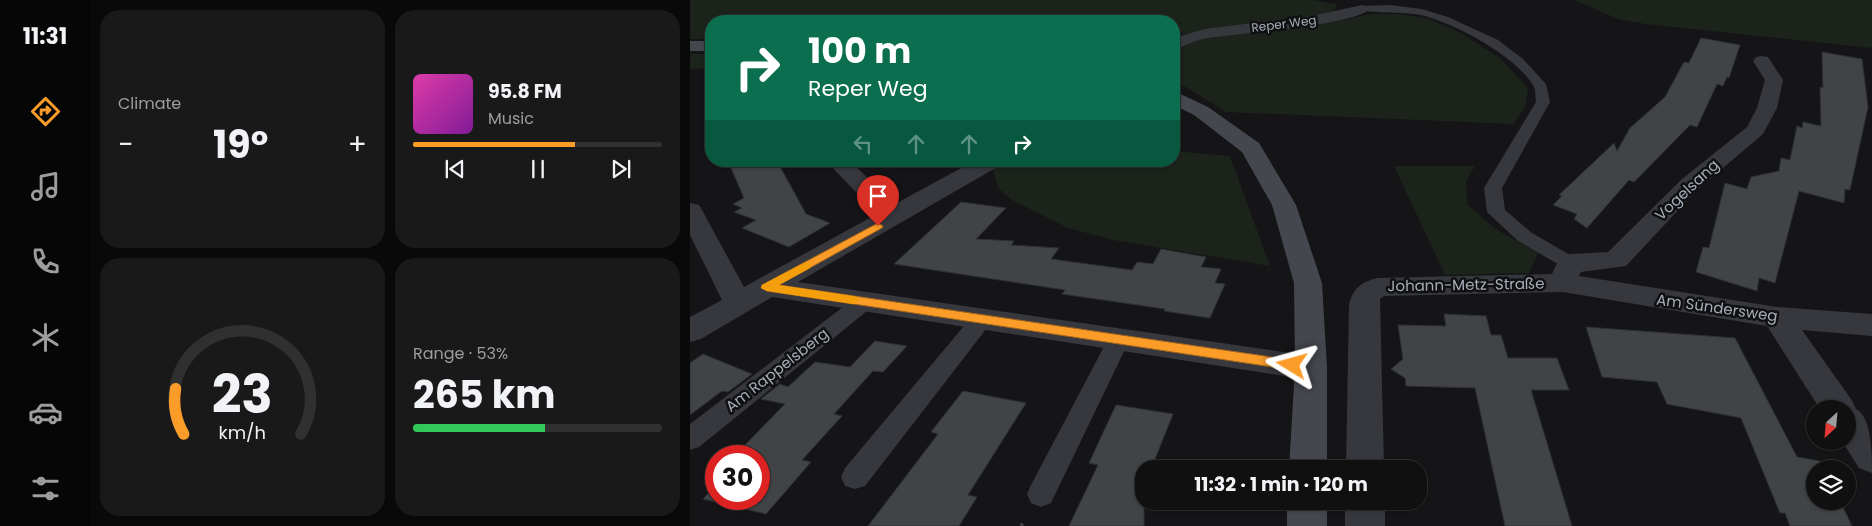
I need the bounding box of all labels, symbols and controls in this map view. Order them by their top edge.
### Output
street label: Reper Weg [1251,11,1317,36]
text: 11:31 [23,21,67,52]
text: 100 m [808,26,911,75]
icon: right [725,35,790,100]
text: Reper Weg [808,73,928,104]
text: 95.8 FM [488,78,562,105]
text: Climate [118,92,181,115]
icon: directions [28,94,63,129]
text: Music [488,107,534,130]
text: 19° [213,118,268,171]
text: − [118,125,133,164]
text: + [348,125,367,164]
icon: left [849,130,877,158]
icon: ahead [902,130,930,158]
icon: ahead [955,130,983,158]
icon: right [1008,130,1036,158]
street label: Vogelsang [1650,154,1723,225]
icon: previous [441,155,469,183]
icon: pause [524,155,552,183]
icon: next [607,155,635,183]
icon: music [28,169,63,204]
pin [857,175,899,226]
icon: arrive [864,182,892,210]
icon: phone [28,244,63,279]
street label: Johann-Metz-Straße [1387,273,1545,296]
street label: Am Sündersweg [1655,289,1779,326]
icon: climate [28,320,63,355]
street label: Am Rappelsberg [721,323,832,416]
position arrow [1265,338,1317,390]
text: Range · 53% [413,342,508,365]
text: 23 [212,358,273,431]
text: 265 km [413,368,555,421]
icon: car [28,395,63,430]
north arrow [1806,400,1856,450]
map controls [1806,400,1856,510]
text: km/h [219,420,266,445]
speed limit sign: 30 [705,445,770,510]
button: layers [1806,460,1856,510]
icon: filters [28,471,63,506]
text: 11:32 · 1 min · 120 m [1194,471,1368,498]

